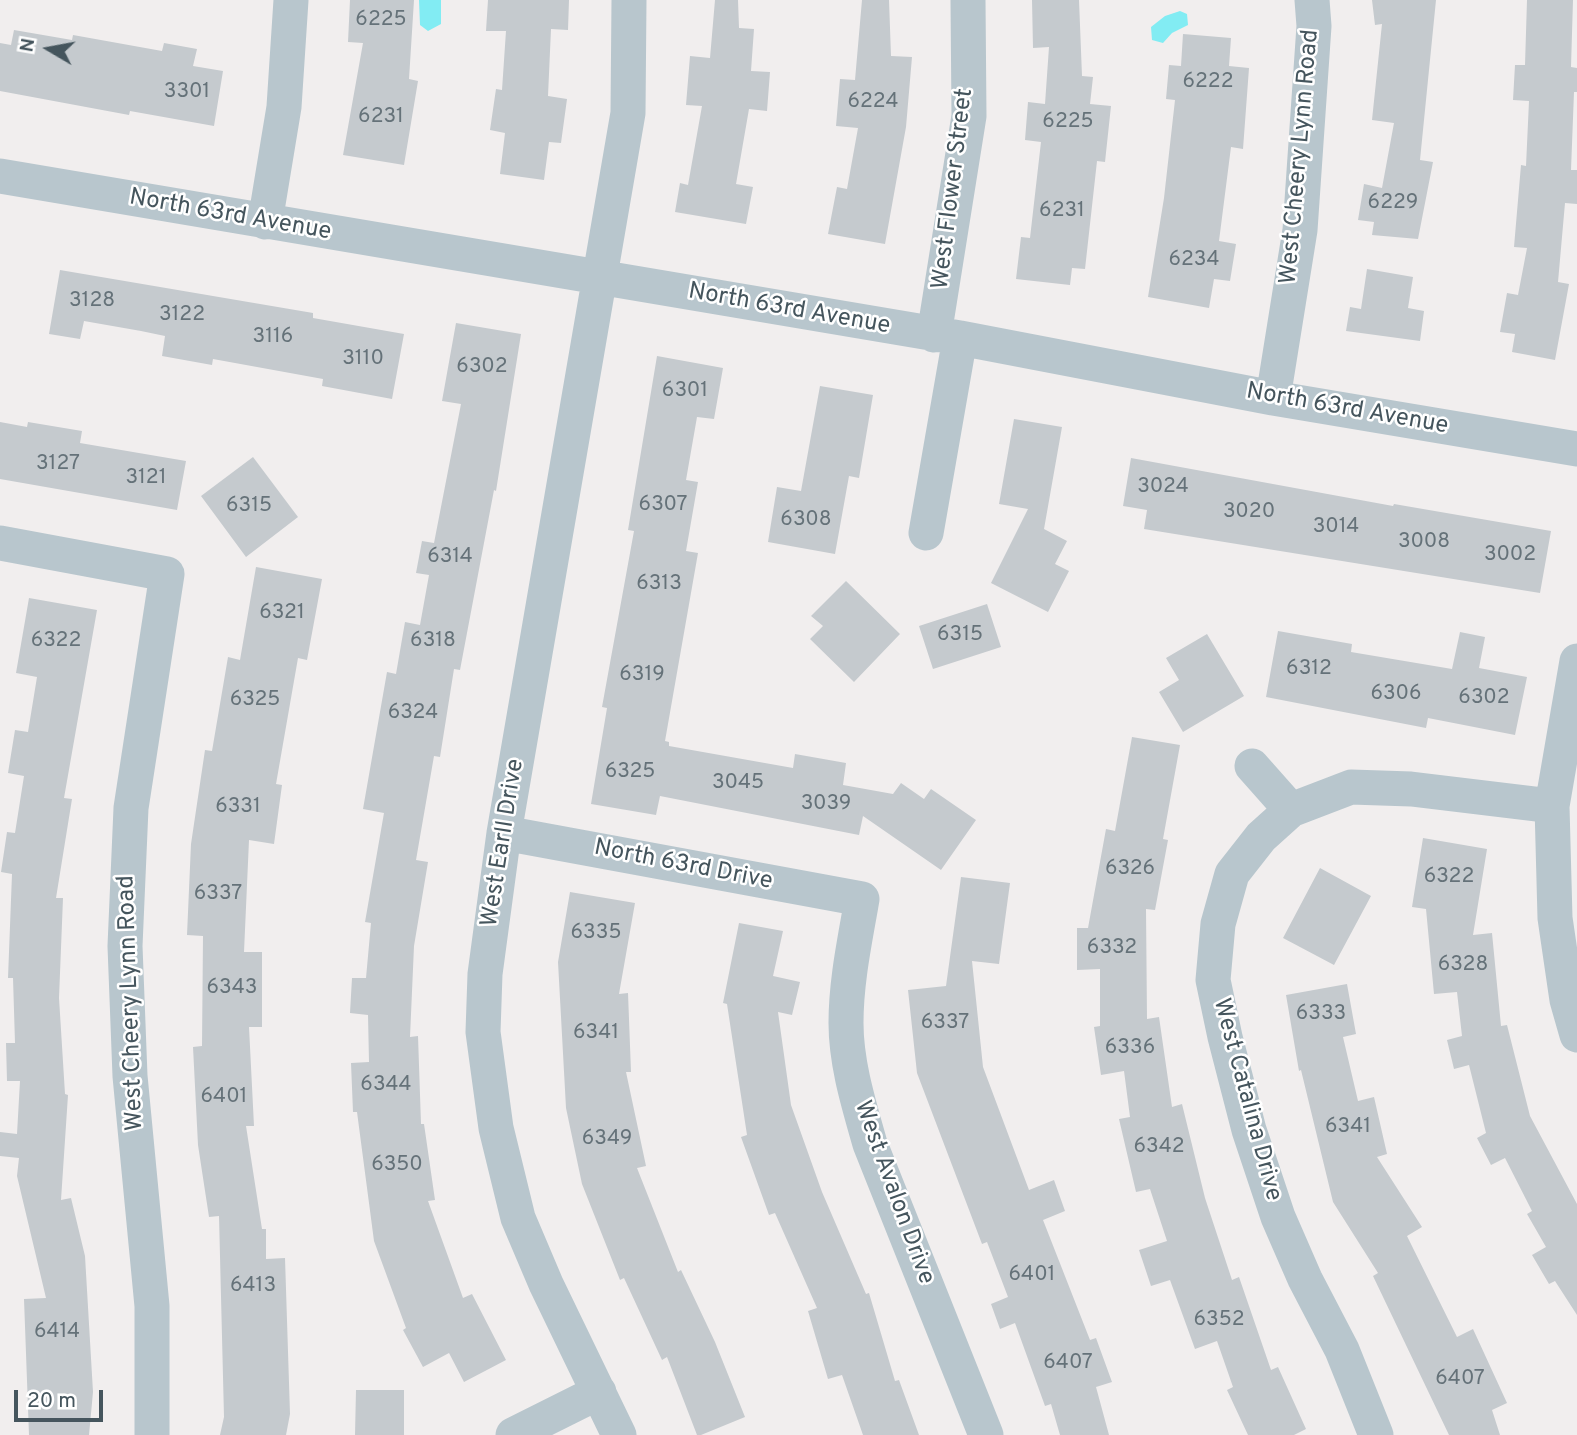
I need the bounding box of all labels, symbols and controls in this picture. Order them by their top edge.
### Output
house number: 6225 [355,8,407,34]
north arrow [14,14,84,84]
street label: West Cheery Lynn Road [1276,28,1326,286]
text: N [15,37,41,54]
house number: 6222 [1182,70,1234,96]
house number: 3301 [164,80,210,106]
street label: West Flower Street [927,87,981,291]
house number: 6224 [847,90,899,116]
house number: 6231 [358,105,404,131]
house number: 6225 [1042,110,1094,136]
street label: North 63rd Avenue [127,184,333,248]
house number: 6229 [1368,191,1418,217]
house number: 6231 [1039,199,1085,225]
house number: 6234 [1168,248,1220,274]
street label: North 63rd Avenue [686,278,892,342]
house number: 3128 [69,289,115,315]
house number: 3122 [159,303,205,329]
house number: 3116 [253,325,293,351]
house number: 3110 [342,347,384,373]
house number: 6302 [456,355,508,381]
street label: North 63rd Avenue [1244,378,1450,442]
house number: 6301 [662,379,708,405]
house number: 3127 [36,452,80,478]
house number: 3121 [125,466,167,492]
house number: 3024 [1137,475,1189,501]
house number: 6307 [639,493,687,519]
house number: 6315 [226,494,272,520]
house number: 3020 [1223,500,1275,526]
house number: 6308 [780,508,832,534]
house number: 3014 [1313,515,1359,541]
house number: 3008 [1398,530,1450,556]
house number: 3002 [1484,543,1536,569]
house number: 6314 [427,545,473,571]
house number: 6313 [636,572,682,598]
house number: 6321 [259,601,305,627]
house number: 6315 [937,623,983,649]
house number: 6322 [31,629,81,655]
house number: 6318 [410,629,456,655]
house number: 6312 [1286,657,1332,683]
house number: 6319 [619,663,665,689]
house number: 6306 [1371,682,1421,708]
house number: 6302 [1458,686,1510,712]
house number: 6325 [230,688,280,714]
house number: 6324 [388,701,438,727]
street label: West Earll Drive [477,757,531,929]
house number: 6325 [605,760,655,786]
house number: 3045 [712,771,764,797]
house number: 3039 [801,792,851,818]
house number: 6331 [215,795,261,821]
street label: North 63rd Drive [591,835,775,897]
house number: 6326 [1105,857,1155,883]
house number: 6322 [1424,865,1474,891]
street label: West Cheery Lynn Road [113,875,151,1131]
house number: 6337 [194,882,242,908]
house number: 6335 [571,921,621,947]
house number: 6332 [1087,936,1137,962]
house number: 6328 [1438,953,1488,979]
house number: 6343 [207,976,257,1002]
street label: West Catalina Drive [1205,996,1287,1204]
house number: 6333 [1296,1002,1346,1028]
house number: 6337 [921,1011,969,1037]
house number: 6341 [573,1021,619,1047]
house number: 6336 [1105,1036,1155,1062]
house number: 6344 [360,1073,412,1099]
house number: 6401 [201,1085,247,1111]
street label: West Avalon Drive [846,1097,940,1289]
house number: 6341 [1325,1115,1371,1141]
house number: 6349 [582,1127,632,1153]
house number: 6342 [1133,1135,1185,1161]
house number: 6350 [371,1153,423,1179]
house number: 6401 [1009,1263,1055,1289]
house number: 6413 [230,1274,276,1300]
house number: 6352 [1194,1308,1244,1334]
house number: 6414 [34,1320,80,1346]
house number: 6407 [1043,1351,1093,1377]
house number: 6407 [1435,1367,1485,1393]
scale bar [18,1376,107,1420]
text: 20 m [27,1388,76,1415]

